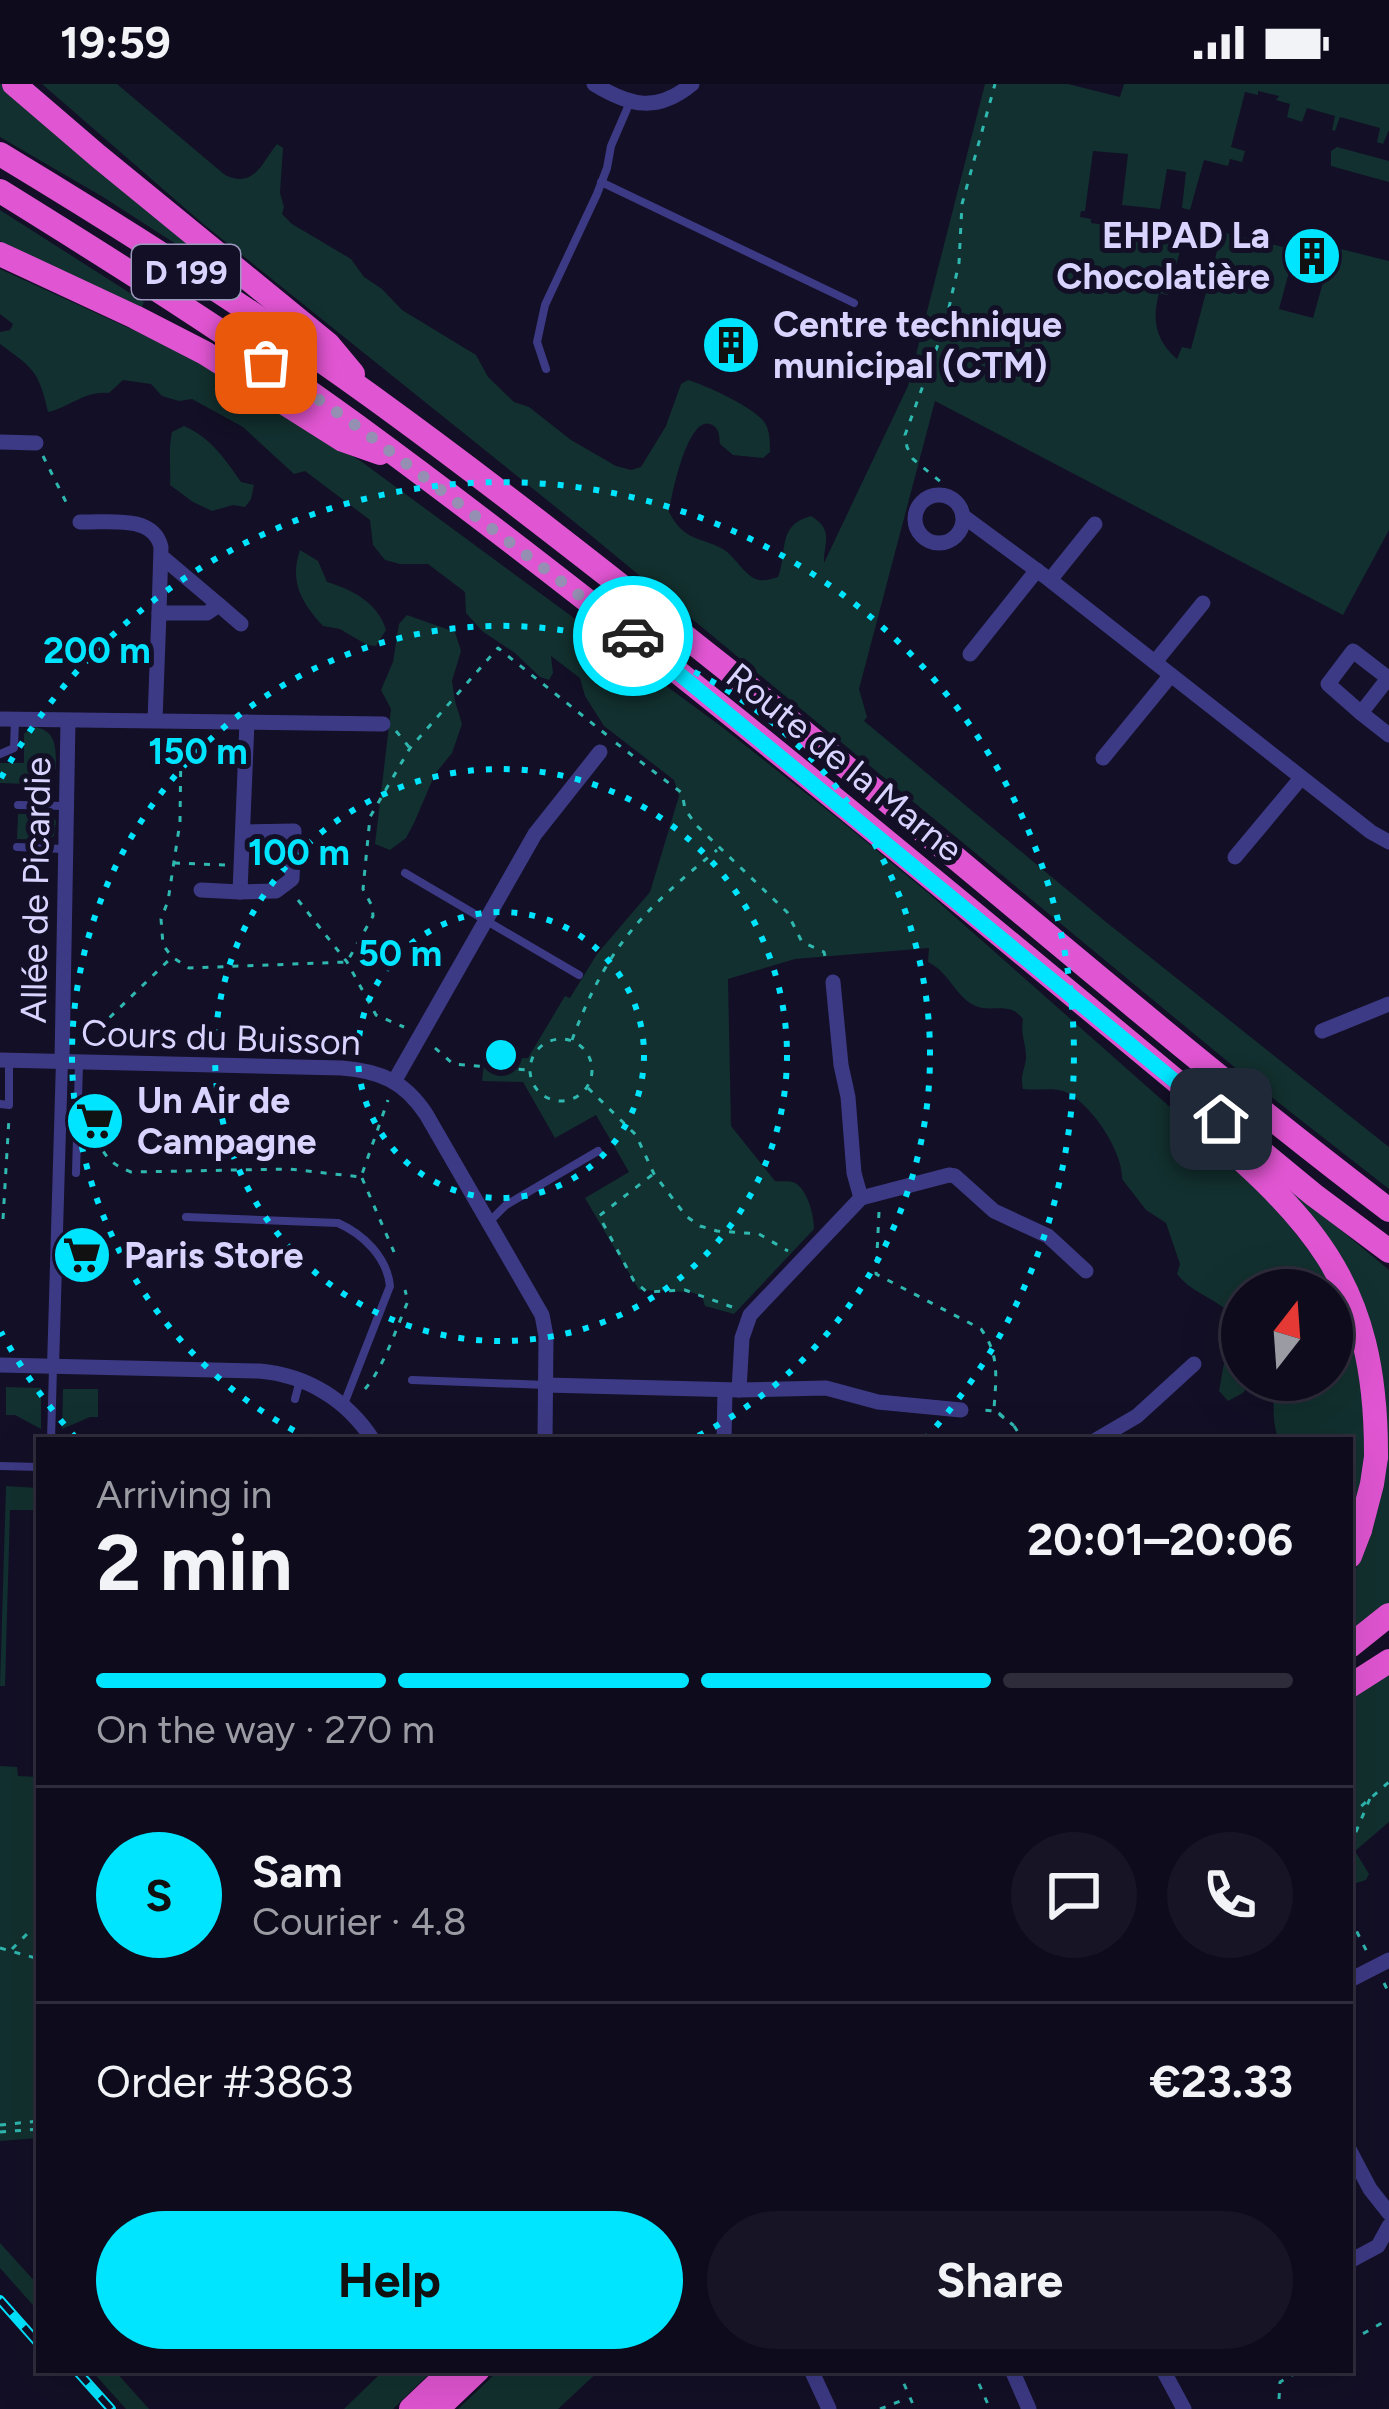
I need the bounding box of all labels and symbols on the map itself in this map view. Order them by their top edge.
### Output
place label: EHPAD La Chocolatière [1056,214,1270,298]
building icon: EHPAD La Chocolatière [1281,225,1343,287]
road number: D 199 [132,245,240,299]
place label: Centre technique municipal (CTM) [773,303,1062,387]
pin [215,312,317,414]
building icon: Centre technique municipal (CTM) [700,314,762,376]
courier [573,576,693,696]
text: 200 m [43,629,151,672]
street label: Route de la Marne [718,654,971,871]
text: 150 m [148,730,248,773]
street label: Allée de Picardie [12,756,59,1024]
text: 100 m [248,831,350,874]
text: 50 m [358,932,442,975]
street label: Cours du Buisson [80,1011,362,1064]
centre of rings [480,1034,522,1076]
pin [1170,1068,1272,1170]
place label: Un Air de Campagne [137,1079,317,1163]
supermarket icon: Un Air de Campagne [64,1090,126,1152]
supermarket icon: Paris Store [51,1224,113,1286]
place label: Paris Store [124,1234,304,1277]
north arrow [1221,1269,1353,1401]

